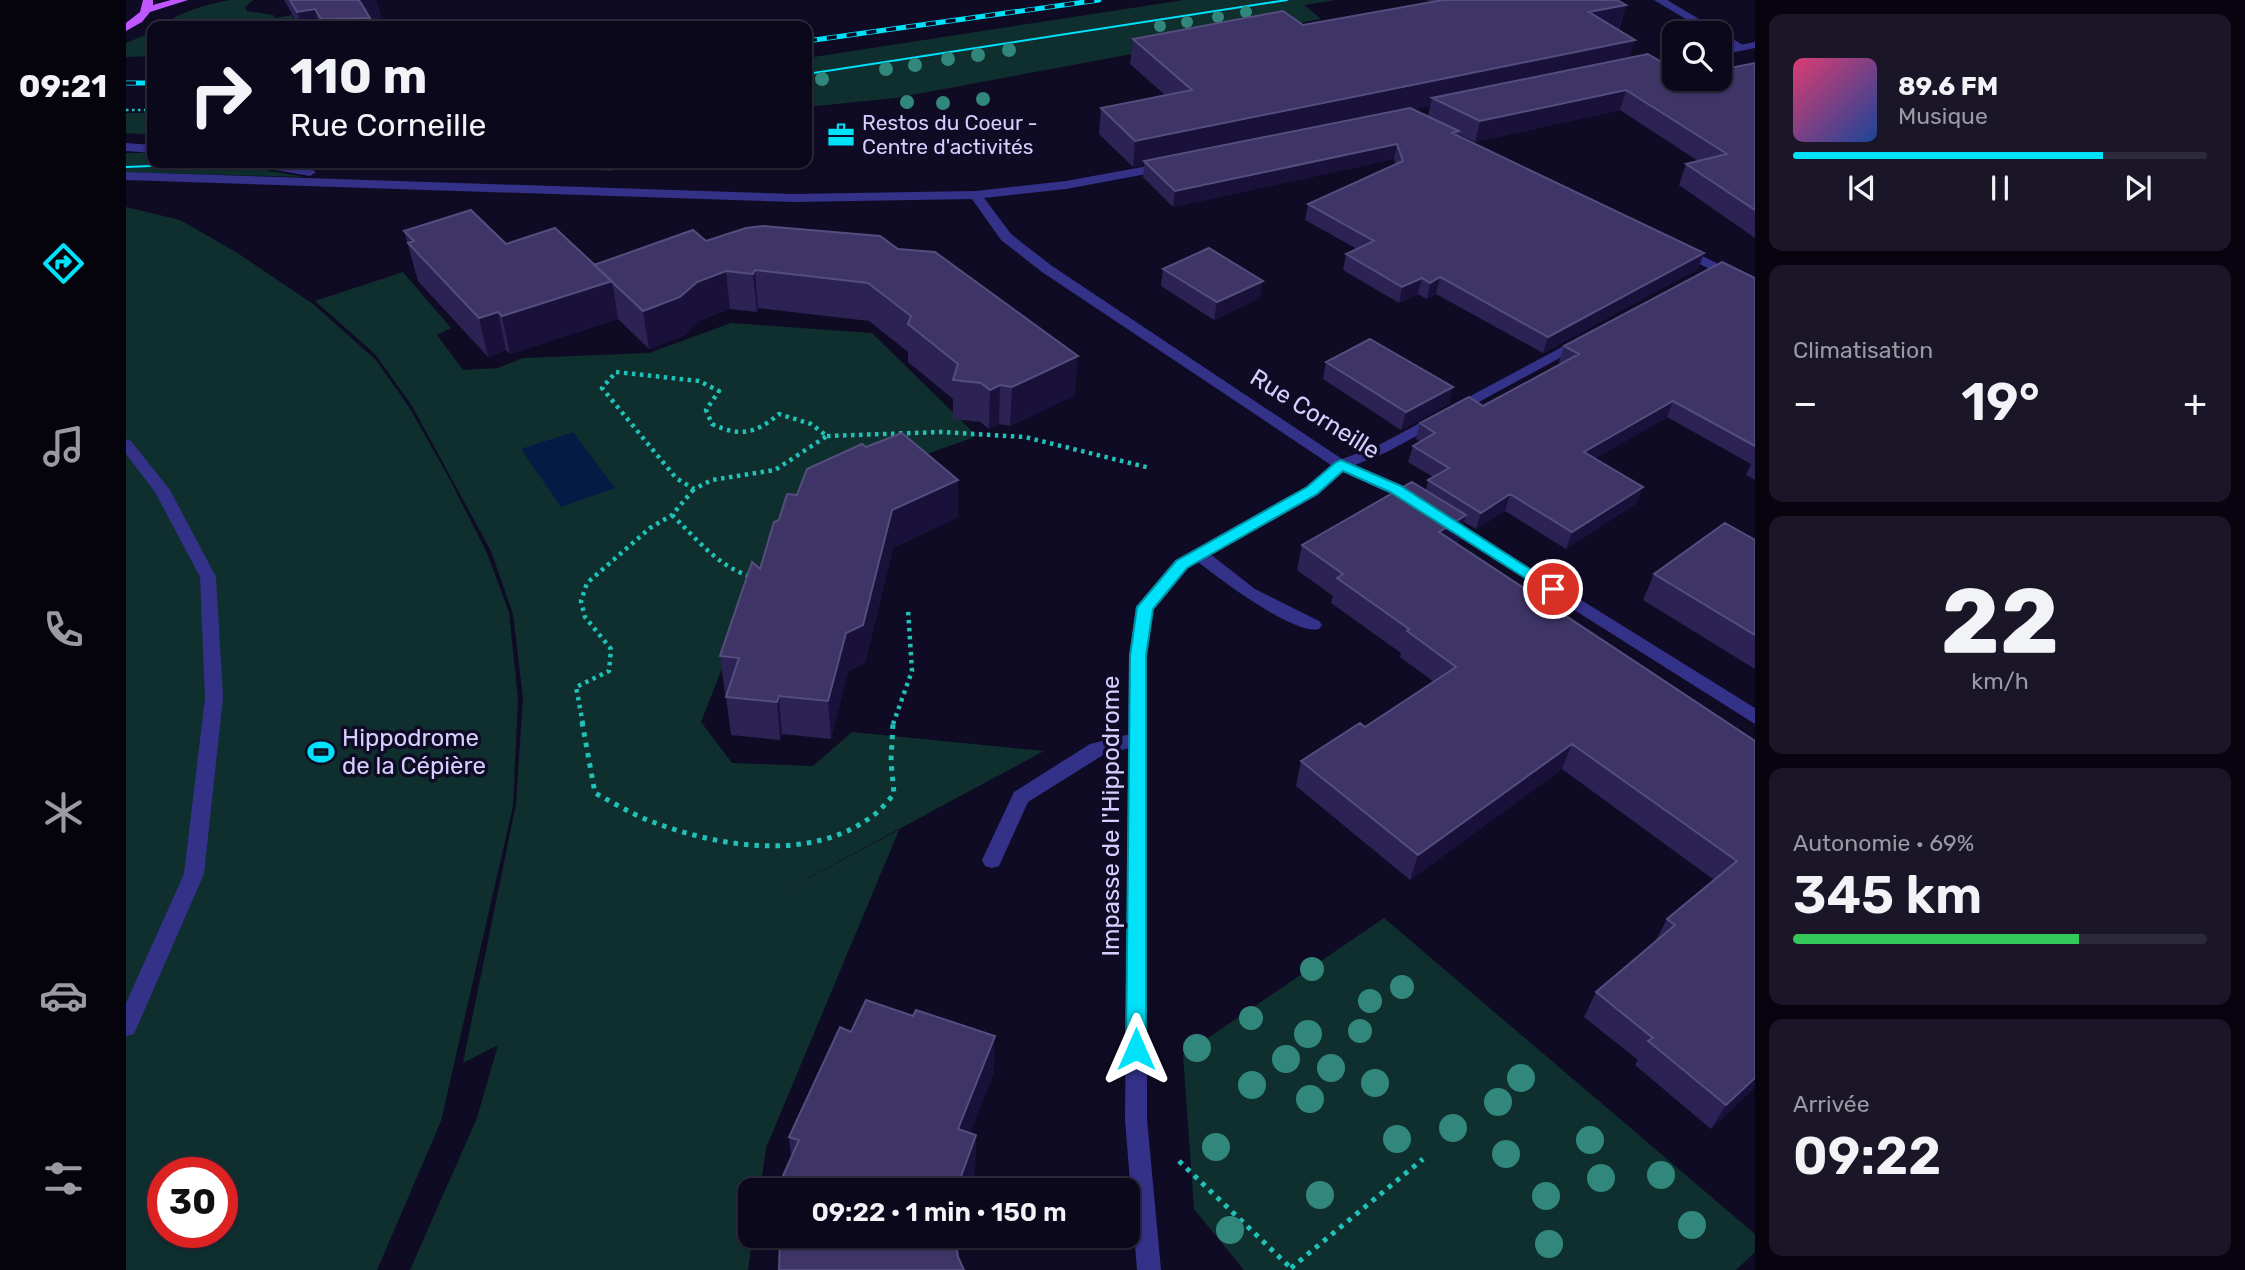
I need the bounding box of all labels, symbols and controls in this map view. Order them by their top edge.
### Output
map controls [1662,21,1732,91]
button: search [1662,21,1732,91]
text: 110 m [290,47,427,105]
icon: right [175,49,266,140]
text: 09:21 [19,67,107,105]
text: 89.6 FM [1898,71,1998,102]
text: Musique [1898,102,1988,130]
text: Rue Corneille [290,106,486,144]
place label: Restos du Coeur - Centre d'activités [862,110,1038,159]
office icon: Restos du Coeur - Centre d'activités [826,120,856,150]
icon: previous [1843,169,1881,207]
icon: pause [1981,169,2019,207]
icon: next [2119,169,2157,207]
icon: directions [39,239,88,288]
text: Climatisation [1793,336,1933,364]
street label: Rue Corneille [1245,363,1385,465]
text: 19° [1961,371,2040,433]
text: − [1793,380,1818,426]
text: + [2183,380,2207,426]
icon: music [39,422,88,471]
pin [1523,559,1583,619]
text: 22 [1941,567,2059,675]
icon: arrive [1534,570,1572,608]
icon: phone [39,605,88,654]
text: km/h [1971,667,2029,695]
street label: Impasse de l'Hippodrome [1097,676,1125,956]
place label: Hippodrome de la Cépière [342,724,486,780]
sports icon: Hippodrome de la Cépière [306,737,336,767]
icon: climate [39,788,88,837]
text: Autonomie · 69% [1793,829,1974,857]
text: 345 km [1793,864,1982,926]
icon: car [39,971,88,1020]
position arrow [1099,1012,1173,1086]
text: Arrivée [1793,1090,1870,1118]
text: 09:22 [1793,1125,1941,1187]
icon: filters [39,1154,88,1203]
speed limit sign: 30 [147,1157,238,1248]
text: 09:22 · 1 min · 150 m [811,1197,1067,1228]

